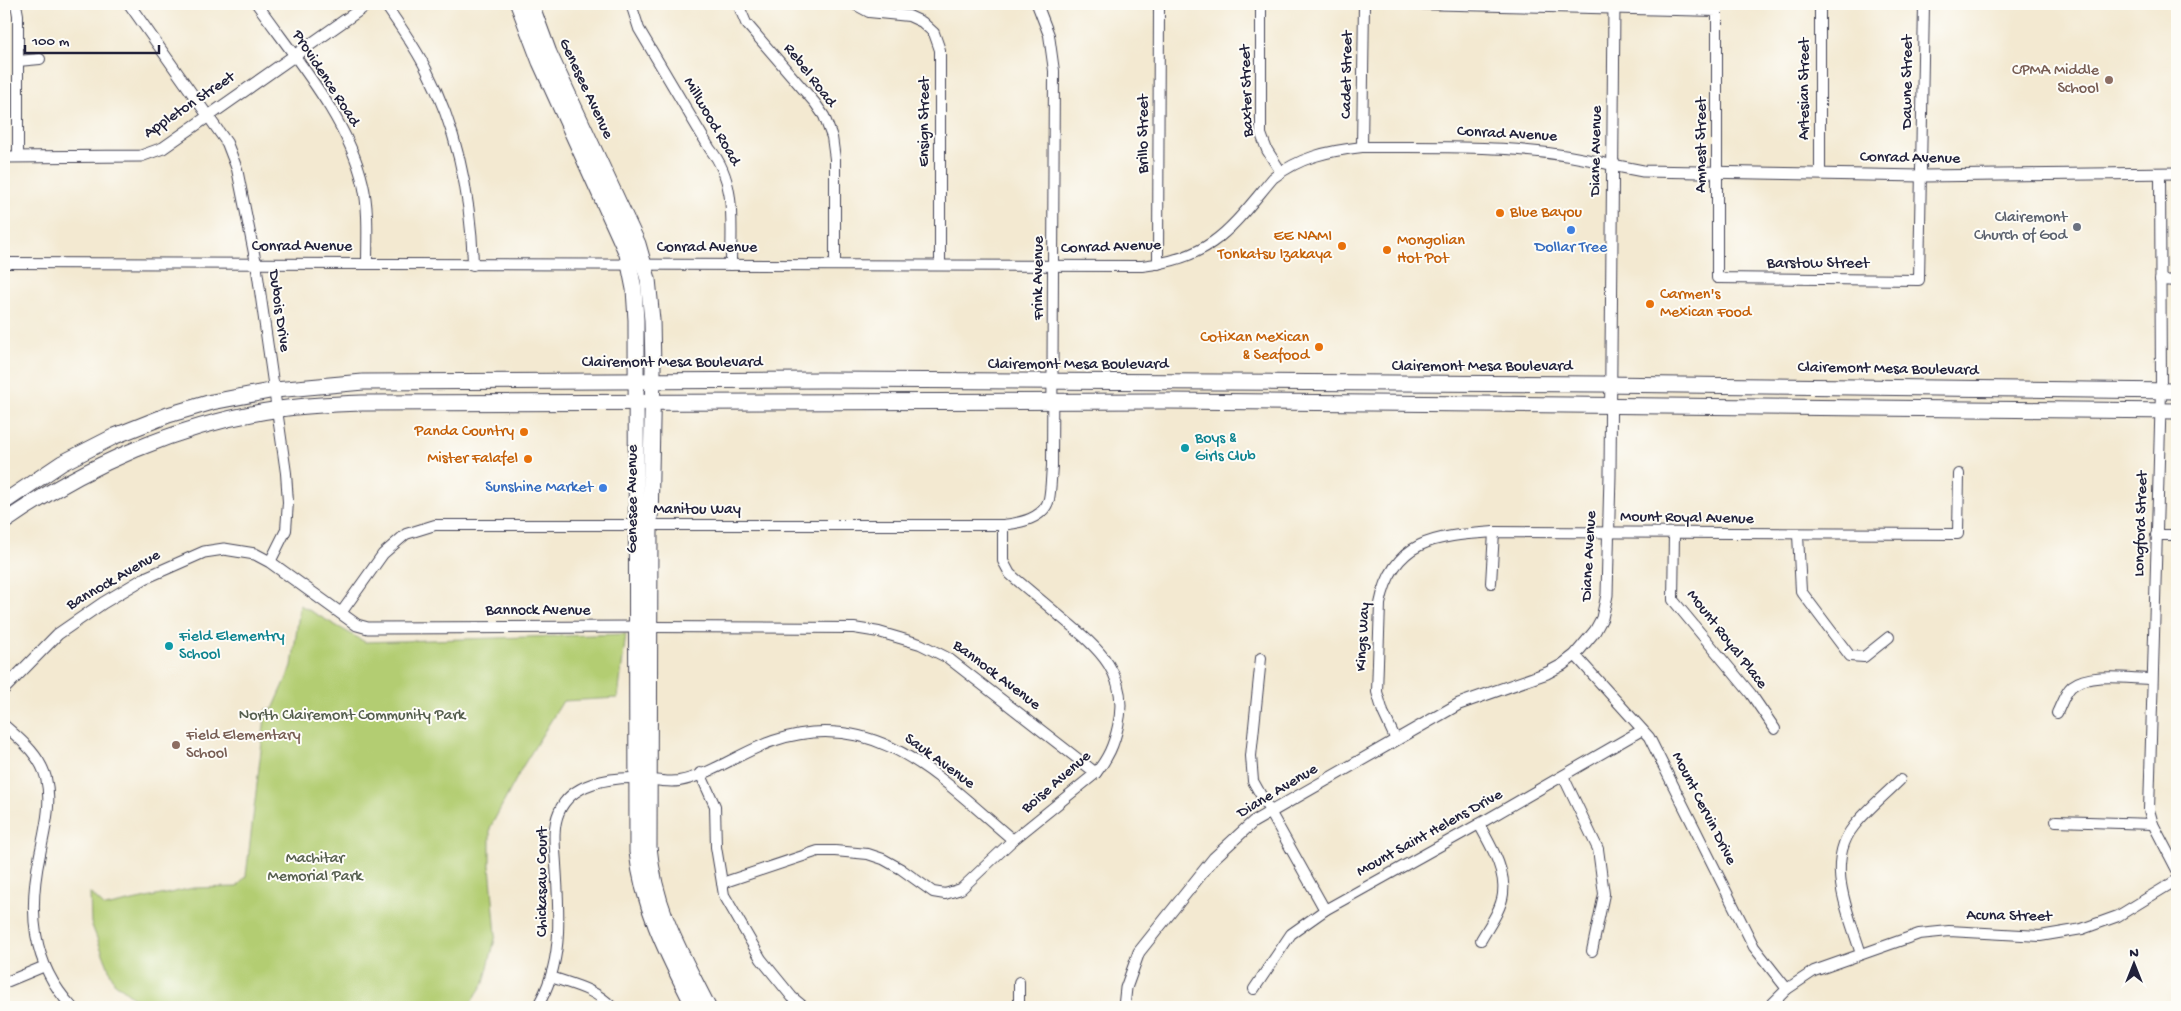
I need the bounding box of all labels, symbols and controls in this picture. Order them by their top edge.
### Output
scale bar [25,22,159,54]
street label: Providence Road [286,26,364,132]
street label: Cadet Street [1338,29,1358,119]
text: 100 m [31,33,70,51]
street label: Dawne Street [1899,34,1918,130]
street label: Genesee Avenue [553,36,617,143]
street label: Artesian Street [1796,36,1815,140]
street label: Rebel Road [778,40,841,113]
street label: Baxter Street [1237,43,1259,138]
place label: CPMA Middle School [2012,62,2100,99]
street label: Appleton Street [141,68,240,143]
street label: Millwood Road [678,74,745,171]
marker: CPMA Middle School [2103,74,2115,86]
street label: Ensign Street [916,75,935,167]
street label: Brillo Street [1135,93,1154,175]
street label: Amnest Street [1693,96,1712,193]
street label: Diane Avenue [1587,105,1607,197]
street label: Conrad Avenue [1456,123,1558,147]
street label: Conrad Avenue [1860,149,1961,169]
place label: Blue Bayou [1509,204,1583,223]
marker: Blue Bayou [1494,207,1506,219]
place label: Clairemont Church of God [1974,209,2069,246]
marker: Clairemont Church of God [2071,221,2083,233]
marker: Dollar Tree [1565,224,1577,236]
place label: EE NAMI Tonkatsu Izakaya [1217,228,1333,265]
place label: Mongolian Hot Pot [1397,232,1465,269]
street label: Frink Avenue [1030,235,1049,321]
street label: Conrad Avenue [1060,237,1162,259]
street label: Conrad Avenue [252,238,353,257]
street label: Conrad Avenue [657,239,758,258]
place label: Dollar Tree [1534,239,1608,258]
marker: EE NAMI Tonkatsu Izakaya [1336,240,1348,252]
marker: Mongolian Hot Pot [1381,244,1393,256]
street label: Barstow Street [1766,255,1871,274]
street label: Dubois Drive [263,268,293,354]
place label: Carmen's Mexican Food [1660,286,1753,323]
marker: Carmen's Mexican Food [1644,298,1656,310]
place label: Cotixan Mexican & Seafood [1200,329,1311,366]
marker: Cotixan Mexican & Seafood [1313,341,1325,353]
street label: Clairemont Mesa Boulevard [582,354,764,373]
street label: Clairemont Mesa Boulevard [988,356,1170,375]
street label: Clairemont Mesa Boulevard [1392,358,1574,377]
street label: Clairemont Mesa Boulevard [1797,359,1980,381]
place label: Panda Country [413,423,514,442]
marker: Panda Country [518,426,530,438]
place label: Boys & Girls Club [1194,430,1256,467]
marker: Boys & Girls Club [1179,442,1191,454]
street label: Genesee Avenue [624,444,643,553]
place label: Mister Falafel [427,450,518,469]
marker: Mister Falafel [522,453,534,465]
street label: Longford Street [2131,469,2153,577]
place label: Sunshine Market [485,479,594,498]
marker: Sunshine Market [597,482,609,494]
street label: Manitou Way [653,501,741,520]
street label: Mount Royal Avenue [1620,508,1755,530]
street label: Diane Avenue [1578,510,1602,603]
street label: Bannock Avenue [63,546,165,616]
street label: Mount Royal Place [1681,587,1771,694]
street label: Bannock Avenue [484,602,591,621]
street label: Kings Way [1353,602,1375,672]
place label: Field Elementry School [178,628,285,665]
street label: Bannock Avenue [948,636,1044,716]
marker: Field Elementry School [163,640,175,652]
park label: North Clairemont Community Park [239,707,467,726]
place label: Field Elementary School [185,727,301,764]
street label: Sauk Avenue [900,730,979,794]
marker: Field Elementary School [170,739,182,751]
street label: Boise Avenue [1018,747,1096,819]
street label: Mount Cervin Drive [1666,749,1740,869]
street label: Diane Avenue [1233,760,1322,824]
street label: Mount Saint Helens Drive [1354,786,1507,882]
street label: Chickasaw Court [534,826,553,937]
park label: Machitar Memorial Park [268,850,364,887]
street label: Acuna Street [1966,907,2053,927]
north arrow [2108,938,2158,988]
text: N [2129,945,2139,962]

